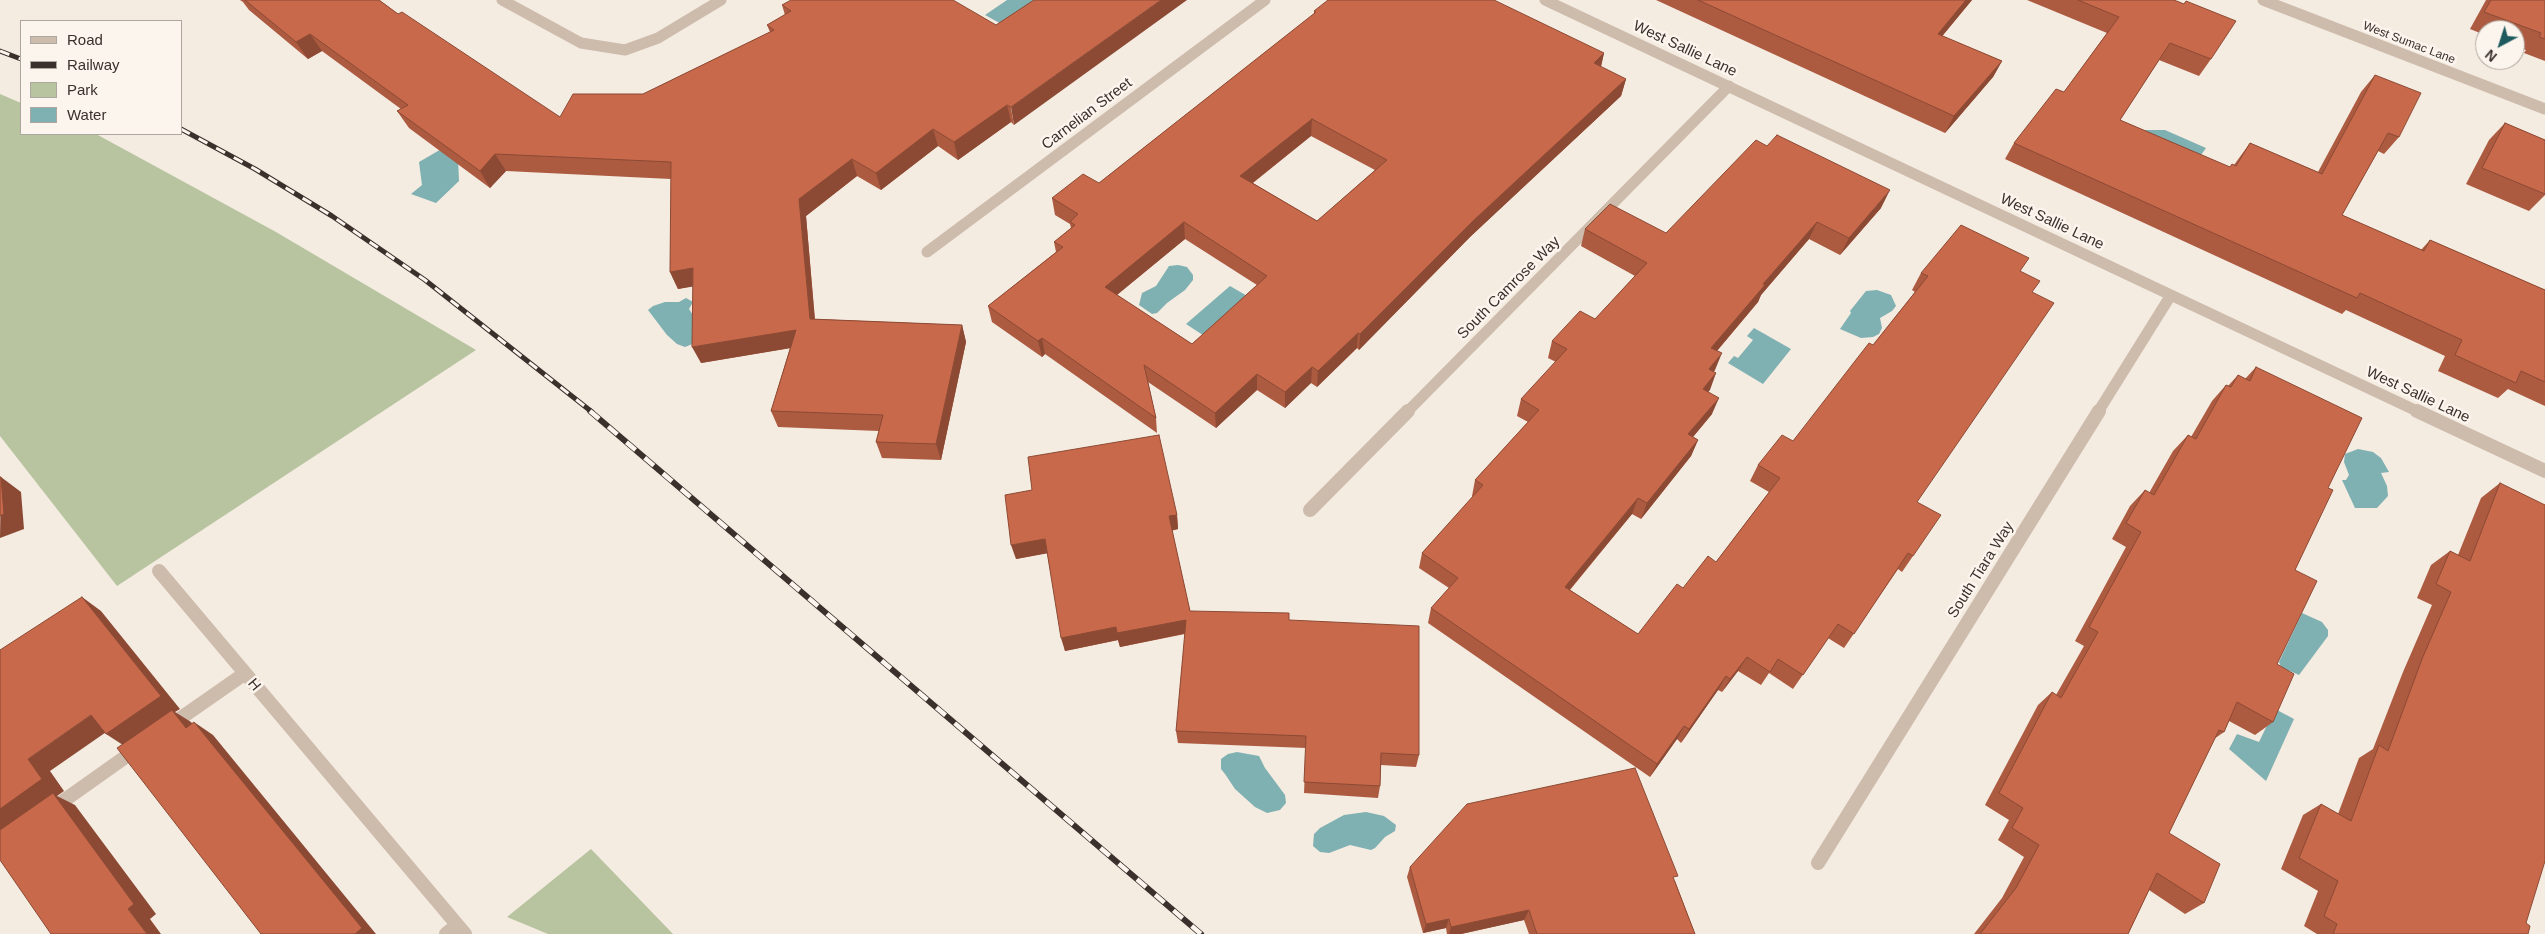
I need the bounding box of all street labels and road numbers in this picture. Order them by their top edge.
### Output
street label: West Sallie Lane [1630,17,1740,81]
street label: West Sumac Lane [2361,19,2457,67]
street label: Carnelian Street [1038,74,1136,154]
street label: West Sallie Lane [1997,190,2107,254]
street label: South Camrose Way [1454,233,1564,343]
street label: West Sallie Lane [2363,363,2473,427]
street label: South Tiara Way [1944,518,2018,622]
street label: H [244,675,264,695]

